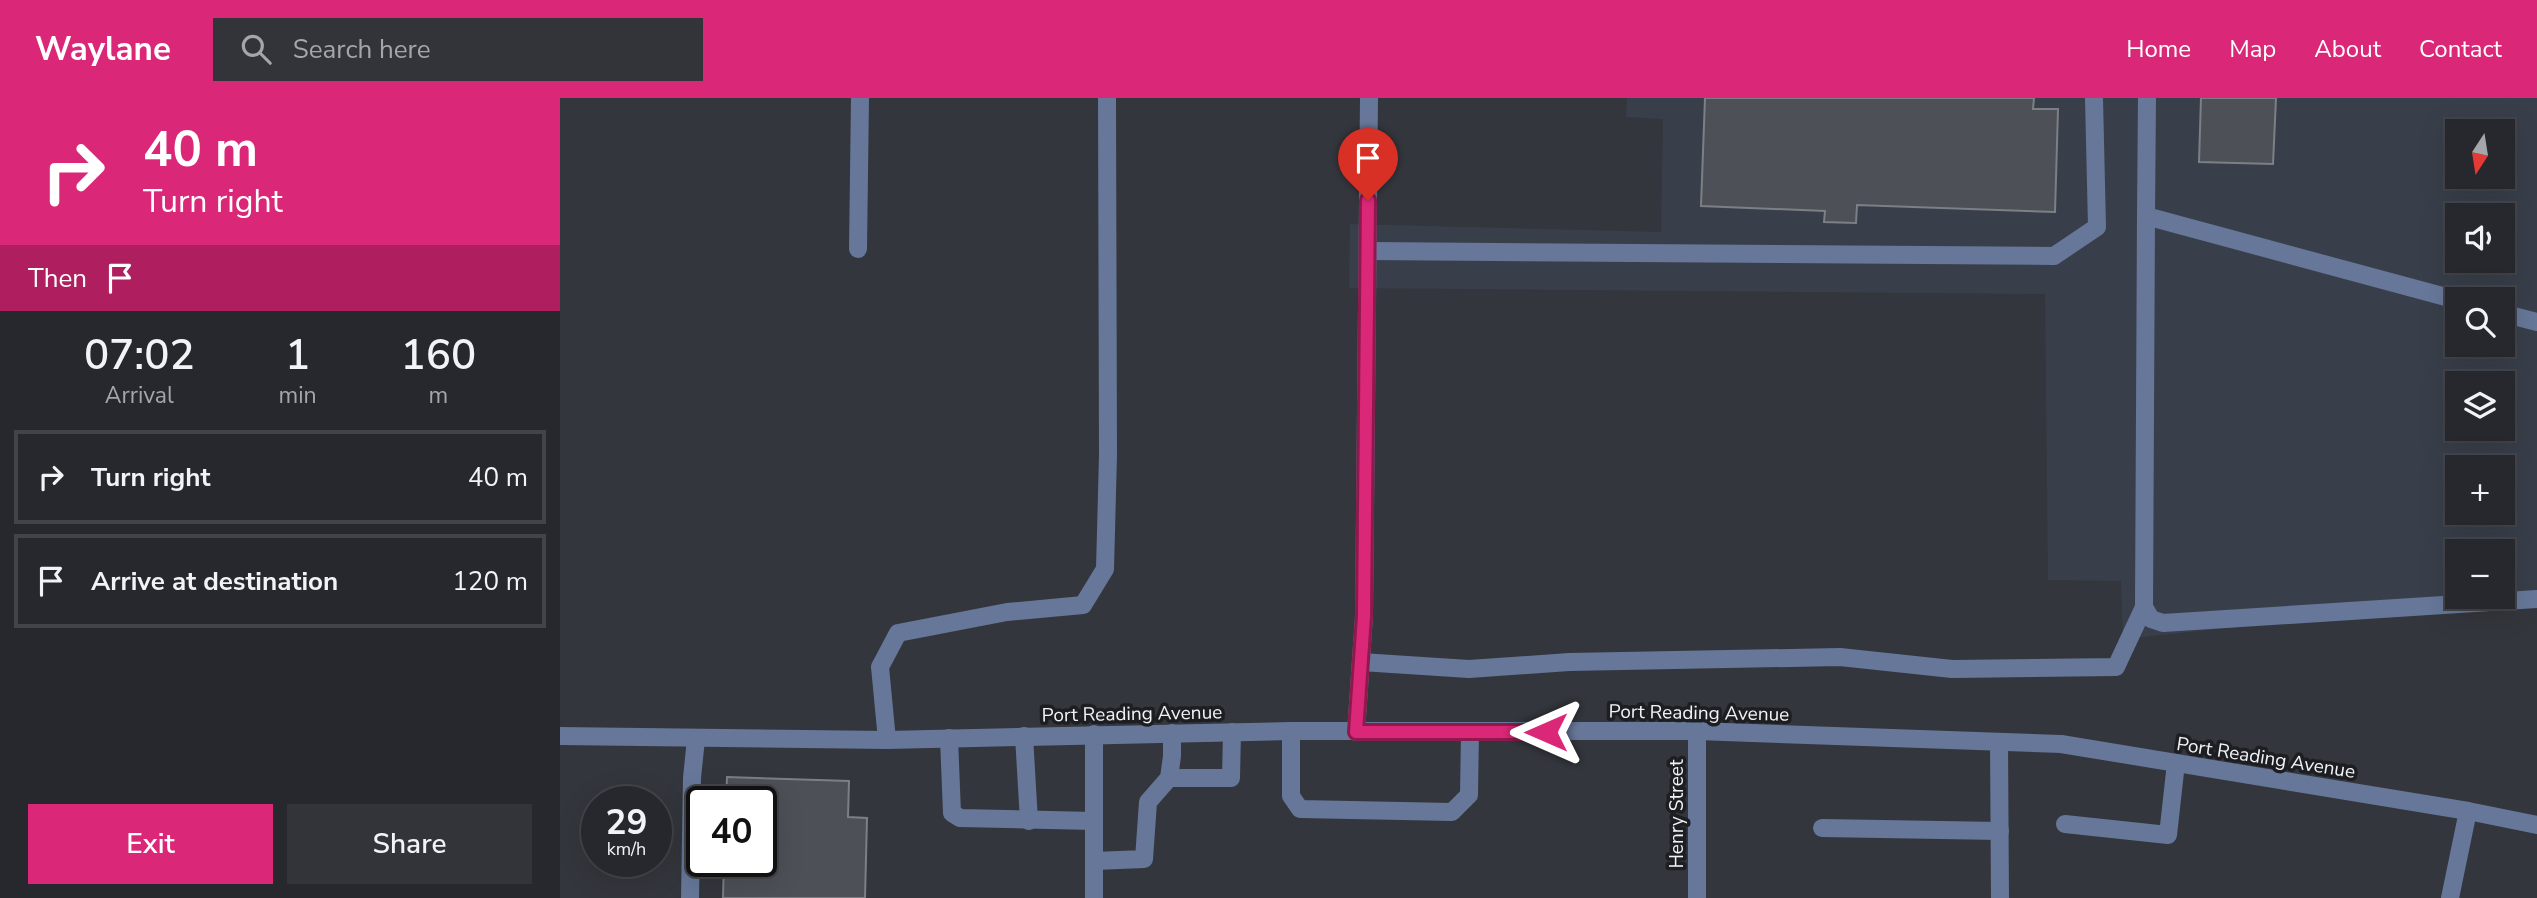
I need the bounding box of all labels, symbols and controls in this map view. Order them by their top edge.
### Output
search box [213,18,703,81]
text: Waylane [35,27,171,72]
icon: search [237,30,275,68]
text: Search here [293,32,431,67]
text: Home [2126,33,2191,65]
text: Map [2229,33,2276,65]
text: About [2314,33,2381,65]
text: Contact [2419,33,2502,65]
text: 40 m [143,116,258,183]
north arrow [2445,119,2515,189]
map controls [2445,119,2515,609]
icon: right [28,126,119,217]
pin [1338,128,1398,200]
icon: arrive [1349,139,1387,177]
text: Turn right [143,180,283,223]
button: sound [2445,203,2515,273]
icon: arrive [101,259,139,297]
text: Then [28,261,87,296]
button: search [2445,287,2515,357]
text: 07:02 [84,327,195,384]
text: 1 [285,327,310,384]
text: 160 [400,327,476,384]
button: layers [2445,371,2515,441]
text: Arrival [105,380,174,411]
text: min [279,380,317,411]
text: m [428,380,448,411]
button: + [2445,455,2515,525]
icon: right [32,458,70,496]
text: Turn right [91,460,210,495]
text: 40 m [468,460,528,495]
button: − [2445,539,2515,609]
icon: arrive [32,562,70,600]
text: Arrive at destination [91,564,338,599]
text: 120 m [452,564,528,599]
position arrow [1509,695,1583,769]
street label: Port Reading Avenue [1608,698,1790,728]
street label: Port Reading Avenue [1041,699,1223,729]
street label: Port Reading Avenue [2175,731,2357,785]
street label: Henry Street [1664,759,1690,869]
speed limit sign: 40 [686,786,777,877]
text: 29 [605,799,648,846]
button: Exit [28,804,273,884]
button: Share [287,804,532,884]
text: km/h [607,837,646,861]

